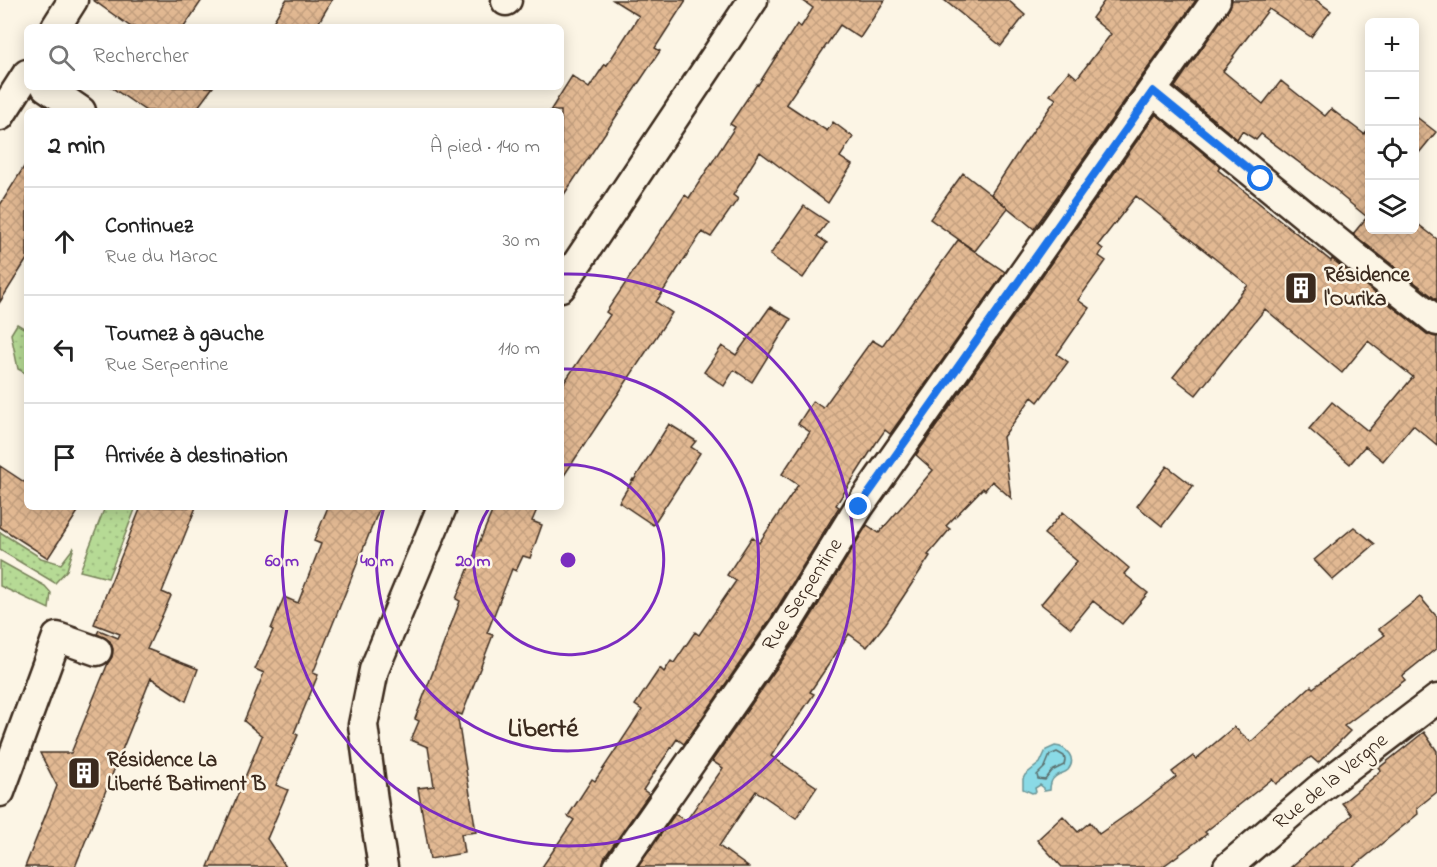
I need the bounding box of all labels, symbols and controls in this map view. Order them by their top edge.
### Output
map controls [1365,18,1419,234]
button: + [1365,18,1419,72]
search box [24,24,564,90]
icon: search [45,41,78,74]
text: Rechercher [93,41,189,73]
button: − [1365,72,1419,126]
button: locate [1365,126,1419,180]
text: 2 min [48,128,105,166]
text: À pied · 140 m [430,133,540,162]
route start [1247,165,1273,191]
button: layers [1365,180,1419,234]
text: Continuez [105,211,193,243]
icon: ahead [48,225,81,258]
text: 30 m [503,227,540,256]
text: Rue du Maroc [105,243,217,272]
place label: Résidence l'Ourika [1324,261,1410,315]
building icon: Résidence l'Ourika [1283,270,1319,306]
text: Tournez à gauche [105,319,264,351]
icon: left [48,333,81,366]
text: 110 m [498,335,540,364]
text: Rue Serpentine [105,351,228,380]
icon: arrive [48,441,81,474]
text: Arrivée à destination [105,441,288,473]
route end [845,493,871,519]
street label: Rue Serpentine [755,532,851,657]
text: 60 m [265,549,299,575]
text: 40 m [360,549,394,575]
text: 20 m [454,549,491,575]
centre of rings [558,550,578,570]
district label: Liberté [508,710,579,749]
street label: Rue de la Vergne [1267,726,1396,839]
place label: Résidence La Liberté Batiment B [107,746,266,800]
building icon: Résidence La Liberté Batiment B [66,755,102,791]

